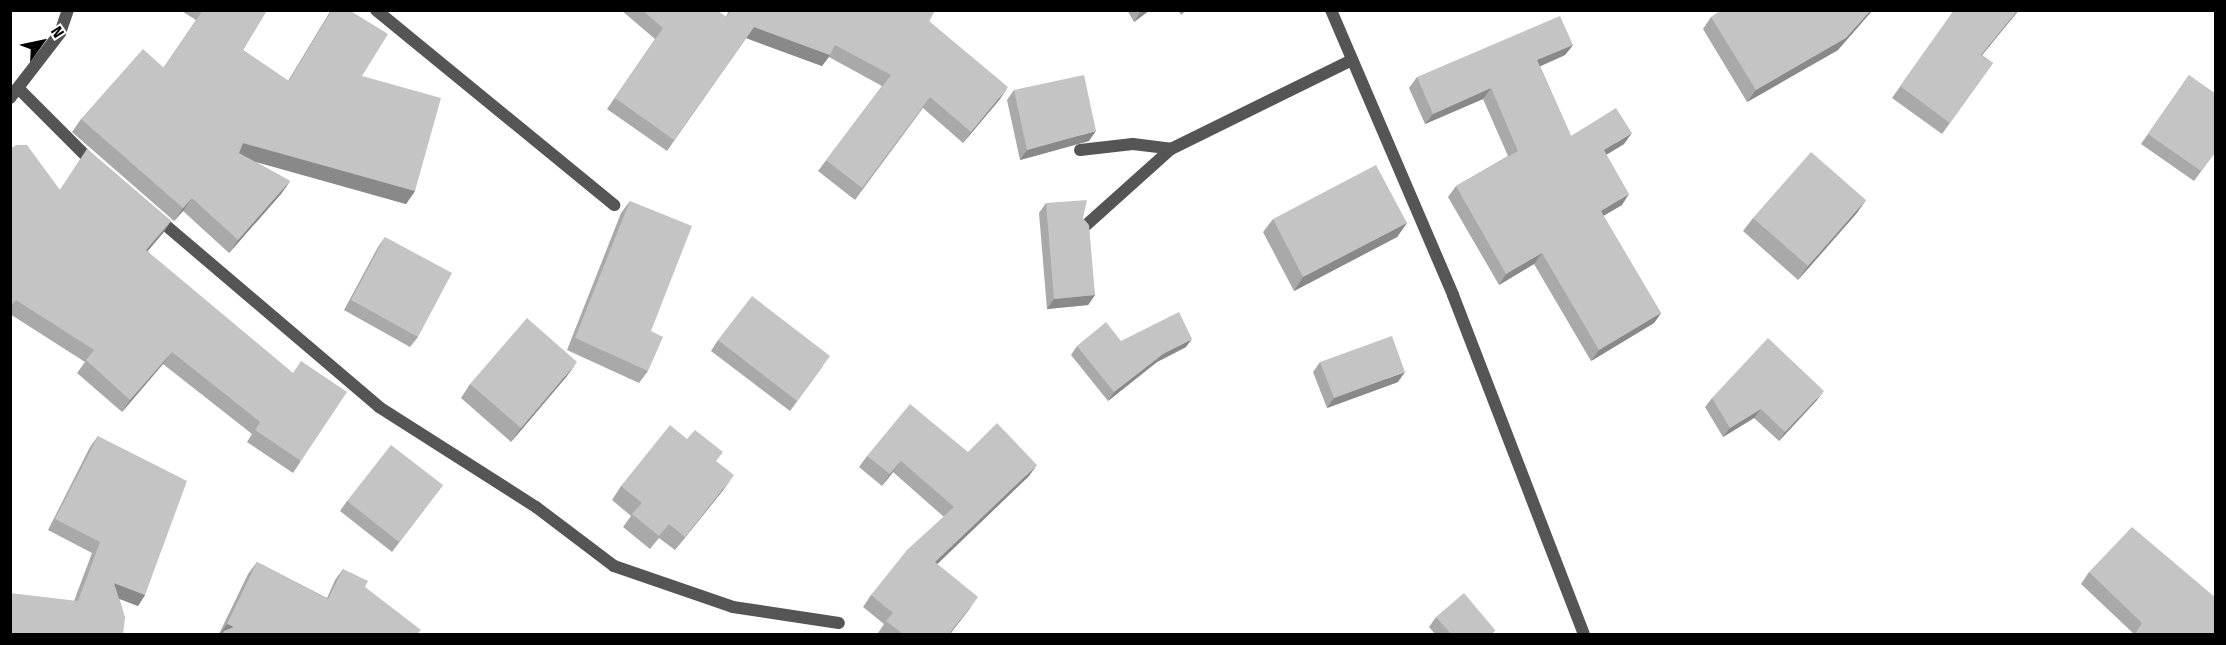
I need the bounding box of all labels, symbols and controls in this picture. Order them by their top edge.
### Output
north arrow [12,12,72,72]
text: N [47,23,68,41]

